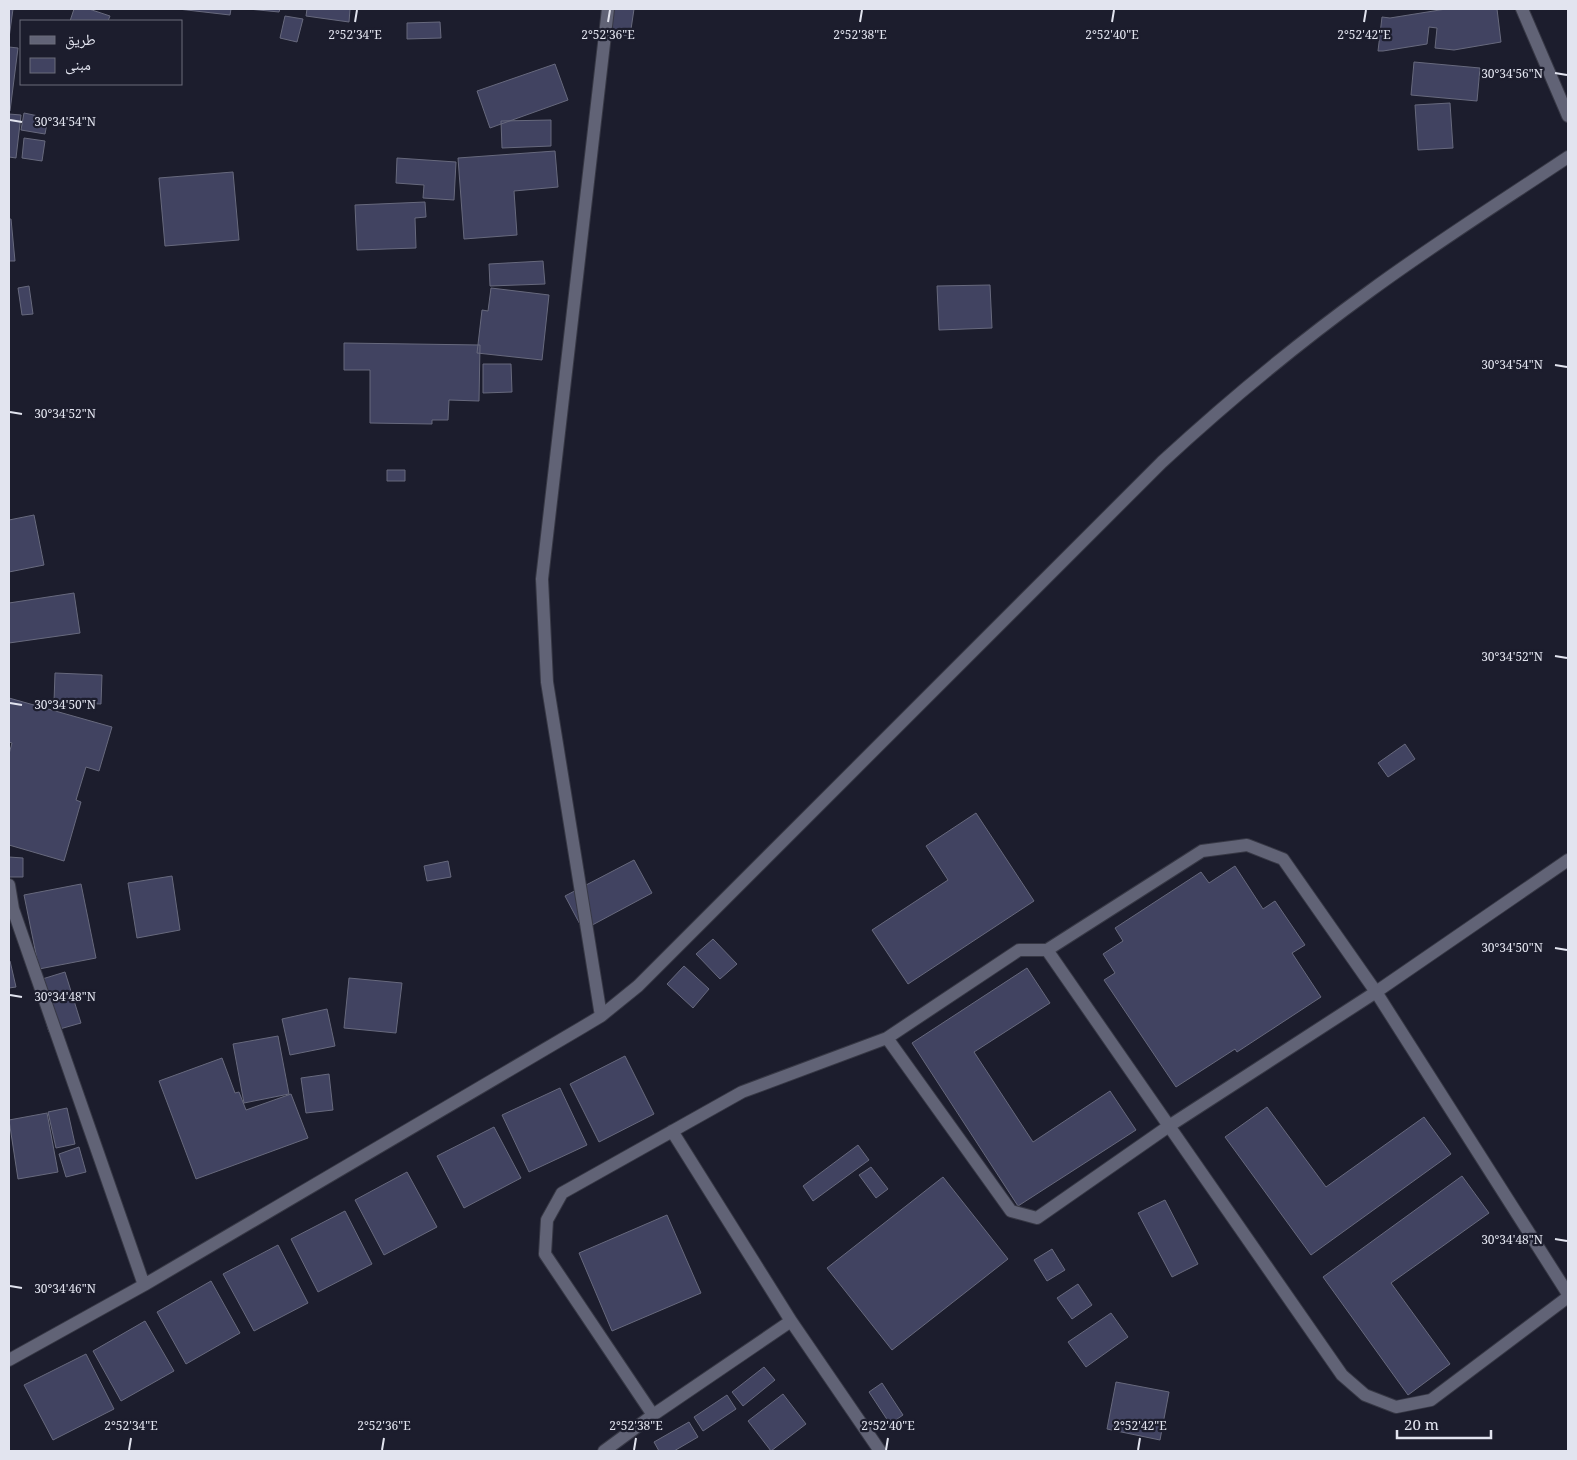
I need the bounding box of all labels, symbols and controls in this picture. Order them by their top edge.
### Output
legend [20,20,182,85]
text: 2°52'34"E [328,26,382,43]
text: 2°52'36"E [581,26,635,43]
text: 2°52'38"E [833,26,887,43]
text: 2°52'40"E [1085,26,1139,43]
text: 2°52'42"E [1337,26,1391,43]
text: طريق [65,29,96,50]
text: مبنى [65,54,91,75]
text: 30°34'56"N [1481,65,1543,82]
text: 30°34'54"N [34,113,96,130]
text: 30°34'54"N [1481,356,1543,373]
text: 30°34'52"N [34,405,96,422]
text: 30°34'52"N [1481,648,1543,665]
text: 30°34'50"N [34,696,96,713]
text: 30°34'50"N [1481,939,1543,956]
text: 30°34'48"N [34,988,96,1005]
text: 30°34'48"N [1481,1231,1543,1248]
text: 30°34'46"N [34,1280,96,1297]
scale bar [1397,1408,1491,1440]
text: 20 m [1404,1414,1439,1434]
text: 2°52'34"E [104,1417,158,1434]
text: 2°52'36"E [357,1417,411,1434]
text: 2°52'38"E [609,1417,663,1434]
text: 2°52'40"E [861,1417,915,1434]
text: 2°52'42"E [1113,1417,1167,1434]

